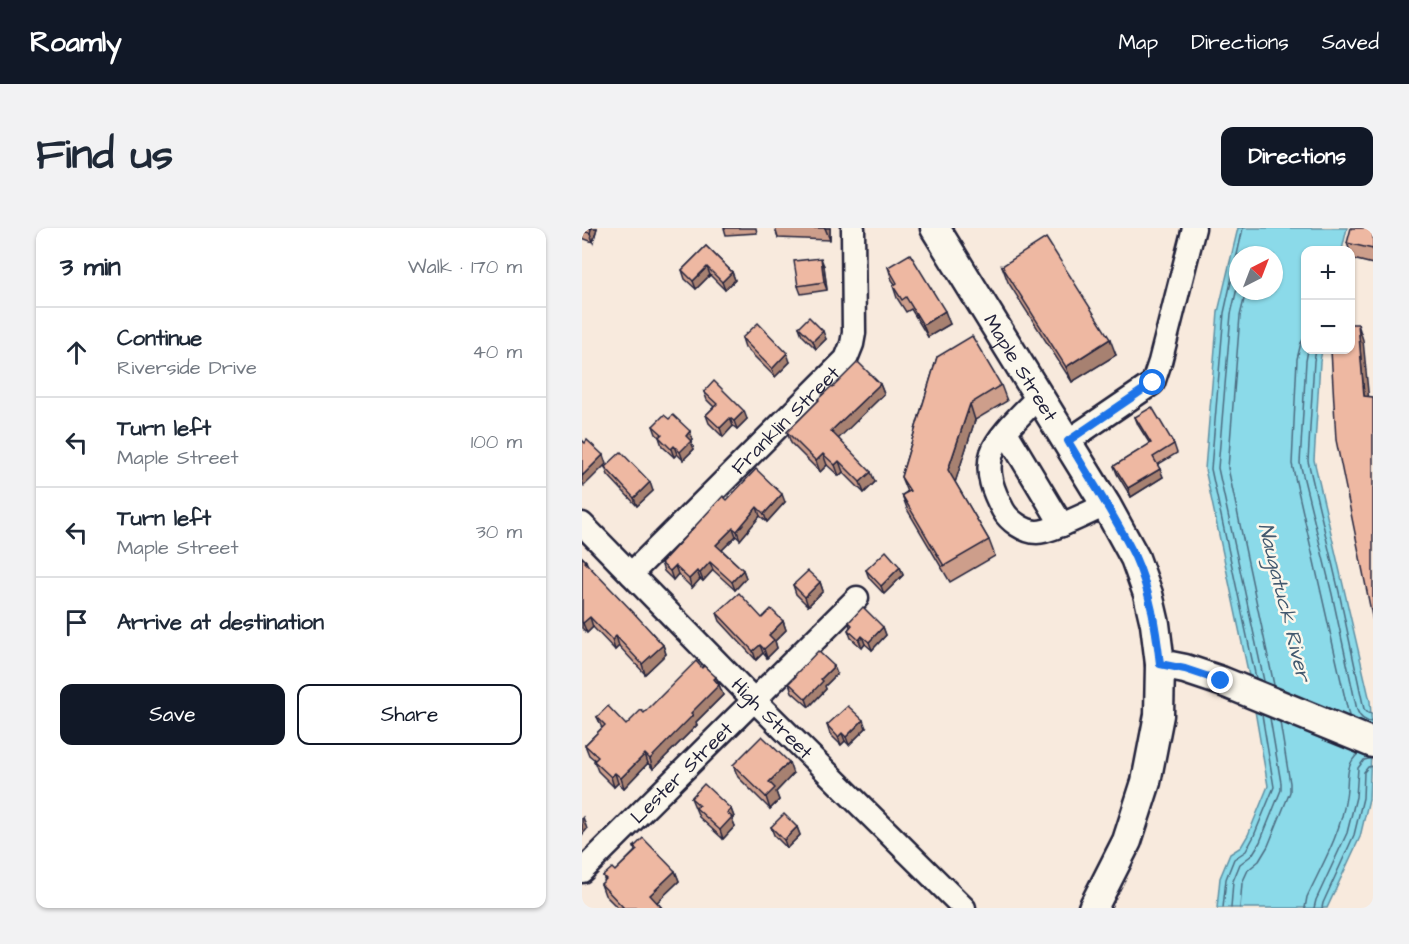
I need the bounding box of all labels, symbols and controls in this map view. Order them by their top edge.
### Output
text: Roamly [30,23,122,62]
text: Map [1118,28,1158,57]
text: Directions [1191,28,1289,57]
text: Saved [1322,28,1379,57]
text: Find us [36,127,173,185]
button: Directions [1221,127,1373,186]
north arrow [1229,246,1283,300]
map controls [1301,246,1355,354]
button: + [1301,246,1355,300]
text: 3 min [60,249,121,285]
text: Walk · 170 m [408,253,522,281]
button: − [1301,300,1355,354]
street label: Maple Street [976,309,1064,427]
text: Continue [117,323,202,354]
icon: ahead [60,336,93,369]
text: 40 m [472,338,522,366]
text: Riverside Drive [117,354,257,382]
street label: Franklin Street [725,360,846,481]
route start [1139,369,1165,395]
text: Turn left [117,413,211,444]
icon: left [60,426,93,459]
text: 100 m [471,428,522,456]
text: Maple Street [117,444,239,472]
text: Turn left [117,503,211,534]
icon: left [60,516,93,549]
text: 30 m [476,518,522,546]
water label: Naugatuck River [1250,520,1319,687]
text: Maple Street [117,534,239,562]
icon: arrive [60,606,93,639]
text: Arrive at destination [117,607,324,638]
route end [1207,667,1233,693]
street label: High Street [725,672,819,766]
button: Save [60,684,285,745]
button: Share [297,684,522,745]
street label: Lester Street [624,716,740,830]

